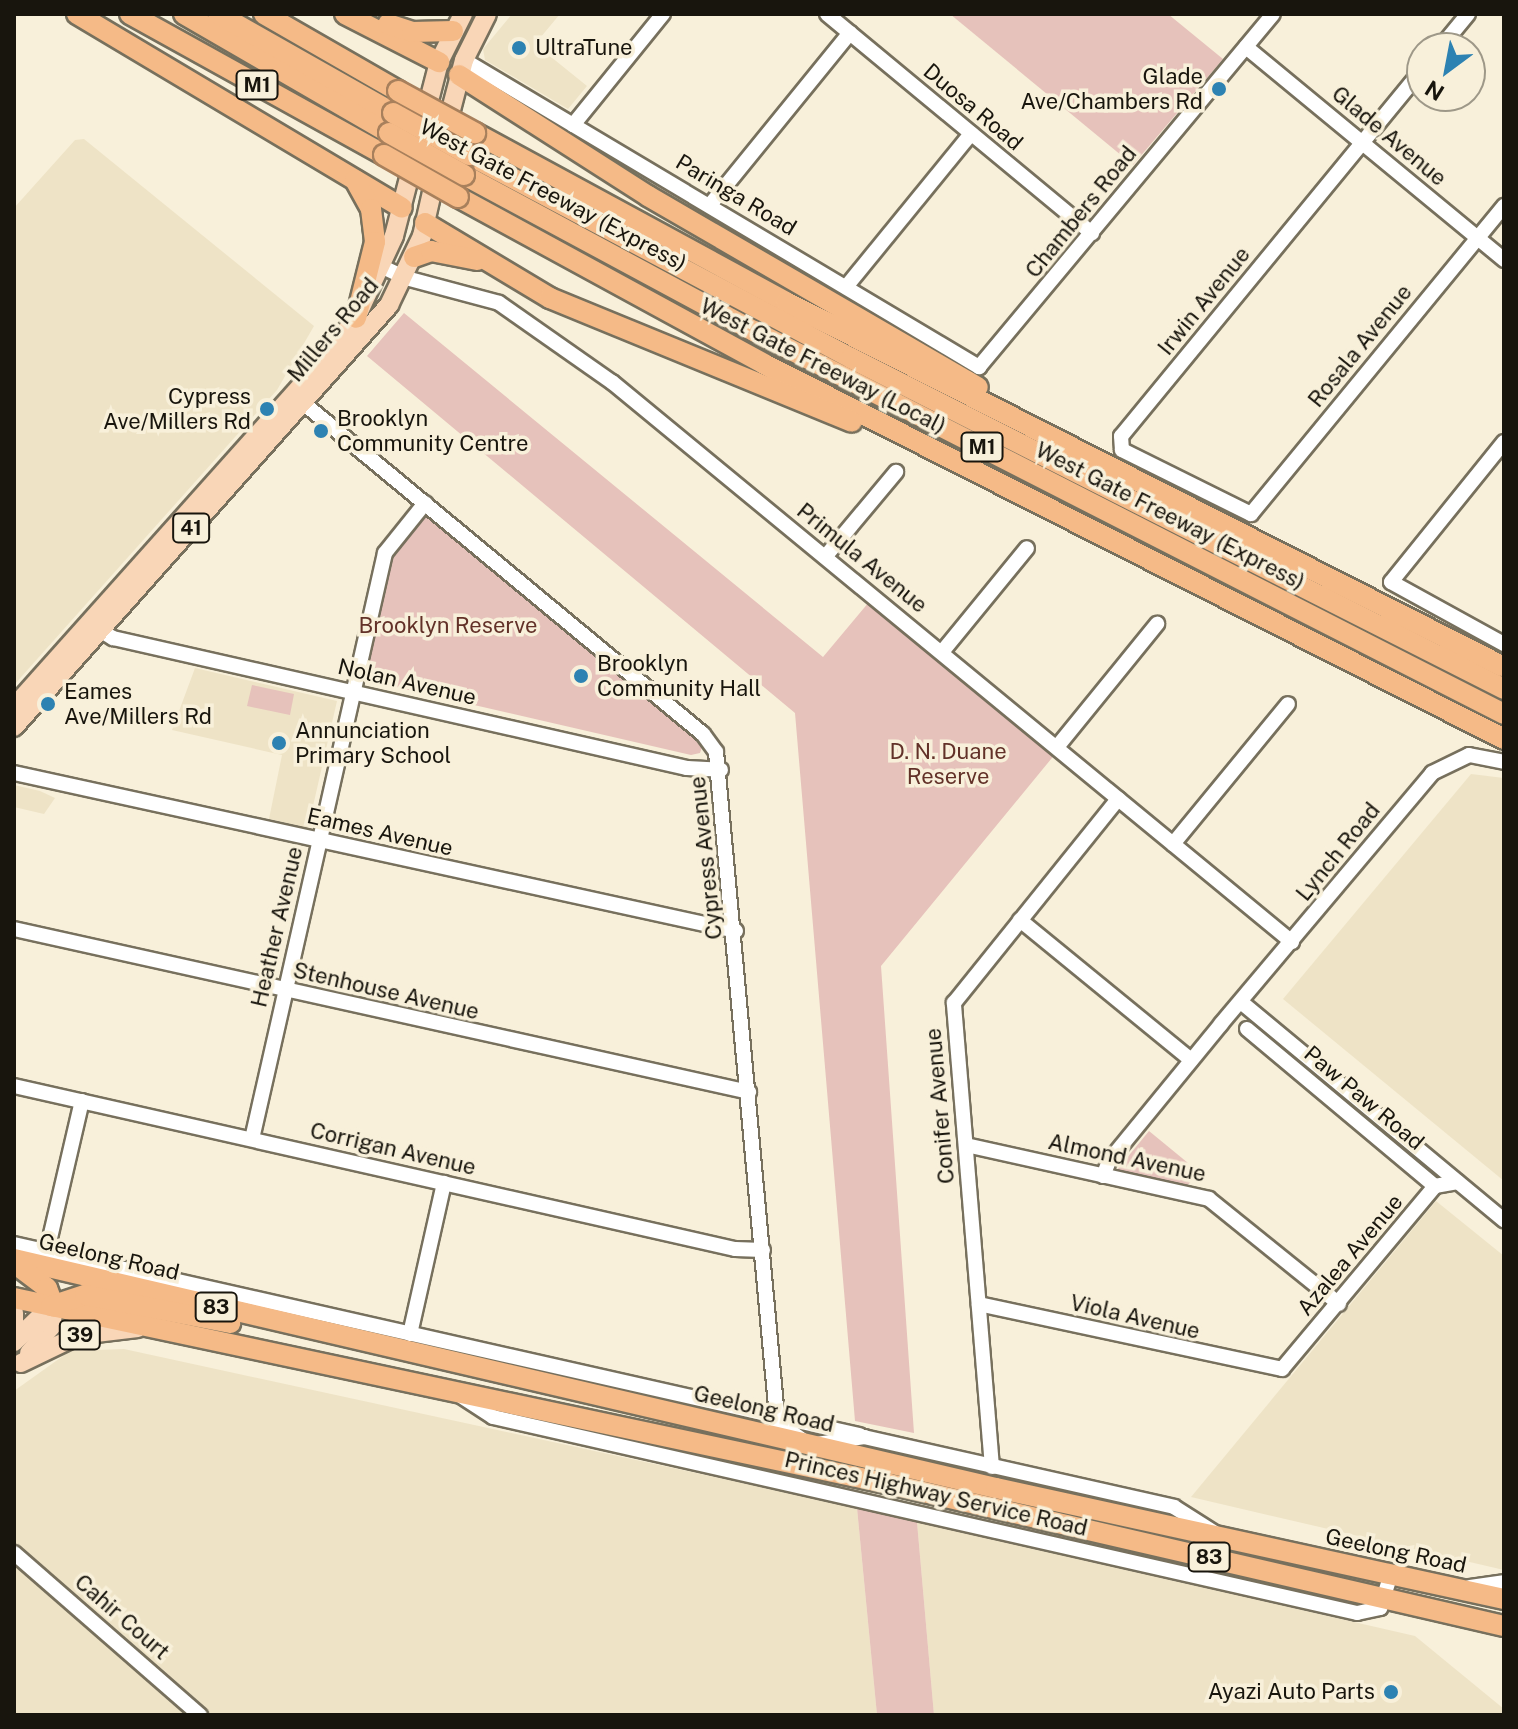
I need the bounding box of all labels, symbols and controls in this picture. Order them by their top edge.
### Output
north arrow [1406,32,1486,112]
place label: UltraTune [535,35,633,61]
marker: UltraTune [510,39,528,57]
street label: Duosa Road [918,58,1028,156]
place label: Glade Ave/Chambers Rd [1020,63,1203,114]
road number: M1 [235,69,279,101]
text: N [1420,75,1449,106]
marker: Glade Ave/Chambers Rd [1210,80,1228,98]
street label: Glade Avenue [1326,80,1452,192]
street label: West Gate Freeway (Express) [415,113,691,277]
street label: Chambers Road [1020,141,1142,283]
street label: Paringa Road [671,149,801,241]
street label: Irwin Avenue [1152,242,1256,360]
street label: Millers Road [282,273,384,387]
street label: Rosala Avenue [1303,279,1417,413]
street label: West Gate Freeway (Local) [696,293,950,439]
place label: Cypress Ave/Millers Rd [103,383,251,434]
marker: Cypress Ave/Millers Rd [258,400,276,418]
place label: Brooklyn Community Centre [337,405,529,456]
marker: Brooklyn Community Centre [312,422,330,440]
road number: M1 [960,431,1004,463]
street label: West Gate Freeway (Express) [1031,436,1309,596]
street label: Primula Avenue [792,497,932,619]
road number: 41 [171,512,211,544]
park label: Brooklyn Reserve [358,613,538,639]
place label: Brooklyn Community Hall [597,650,761,702]
street label: Nolan Avenue [335,653,479,711]
marker: Brooklyn Community Hall [572,667,590,685]
place label: Eames Ave/Millers Rd [64,678,212,730]
marker: Eames Ave/Millers Rd [39,695,57,713]
place label: Annunciation Primary School [295,717,451,768]
marker: Annunciation Primary School [270,734,288,752]
park label: D. N. Duane Reserve [889,738,1007,790]
street label: Cypress Avenue [684,775,728,941]
street label: Lynch Road [1291,798,1385,906]
street label: Eames Avenue [304,802,456,862]
street label: Heather Avenue [246,844,308,1010]
street label: Stenhouse Avenue [290,957,482,1025]
street label: Conifer Avenue [920,1027,960,1185]
street label: Paw Paw Road [1299,1040,1429,1156]
street label: Corrigan Avenue [308,1117,478,1181]
street label: Almond Avenue [1046,1128,1208,1188]
street label: Azalea Avenue [1292,1189,1408,1321]
street label: Geelong Road [36,1228,182,1286]
street label: Viola Avenue [1068,1289,1202,1345]
road number: 83 [194,1291,238,1323]
road number: 39 [58,1319,102,1351]
street label: Geelong Road [691,1380,837,1438]
street label: Princes Highway Service Road [782,1446,1090,1542]
street label: Geelong Road [1323,1523,1469,1579]
road number: 83 [1187,1541,1231,1573]
street label: Cahir Court [69,1569,175,1665]
place label: Ayazi Auto Parts [1208,1679,1375,1705]
marker: Ayazi Auto Parts [1382,1683,1400,1701]

